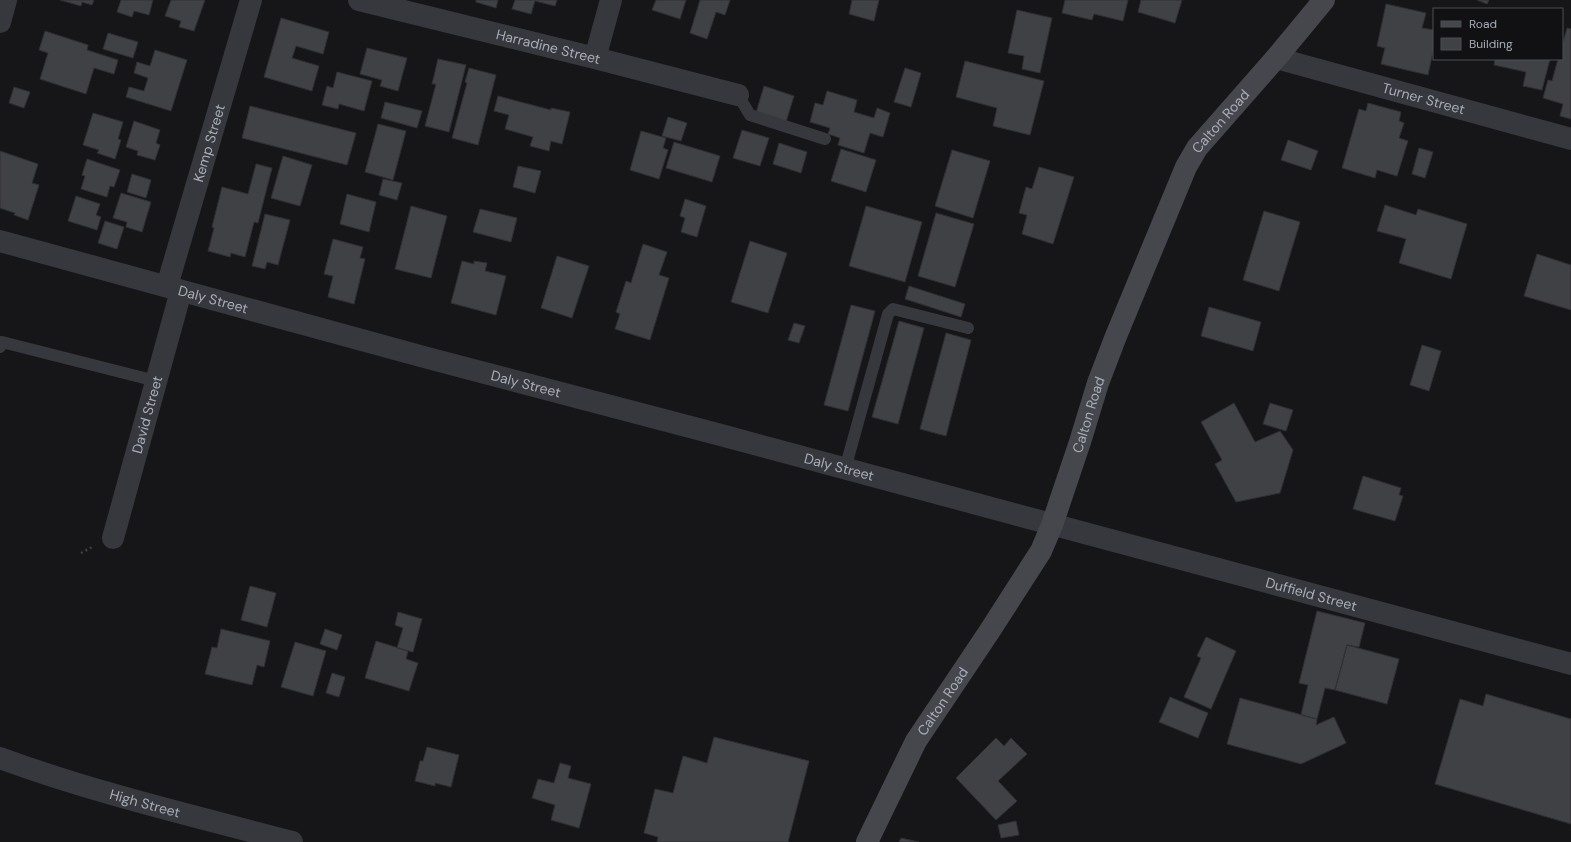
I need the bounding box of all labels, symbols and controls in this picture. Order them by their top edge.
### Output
legend [1433,8,1563,60]
text: Road [1469,16,1497,32]
street label: Harradine Street [494,25,602,68]
text: Building [1469,36,1513,52]
street label: Turner Street [1380,79,1467,118]
street label: Calton Road [1188,86,1253,157]
street label: Kemp Street [189,102,229,184]
street label: Daly Street [176,281,250,317]
street label: Daly Street [489,366,563,402]
street label: David Street [128,374,166,456]
street label: Calton Road [1068,374,1109,455]
street label: Daly Street [802,449,876,485]
street label: Duffield Street [1264,573,1359,615]
street label: Calton Road [913,664,972,739]
street label: High Street [108,785,182,821]

